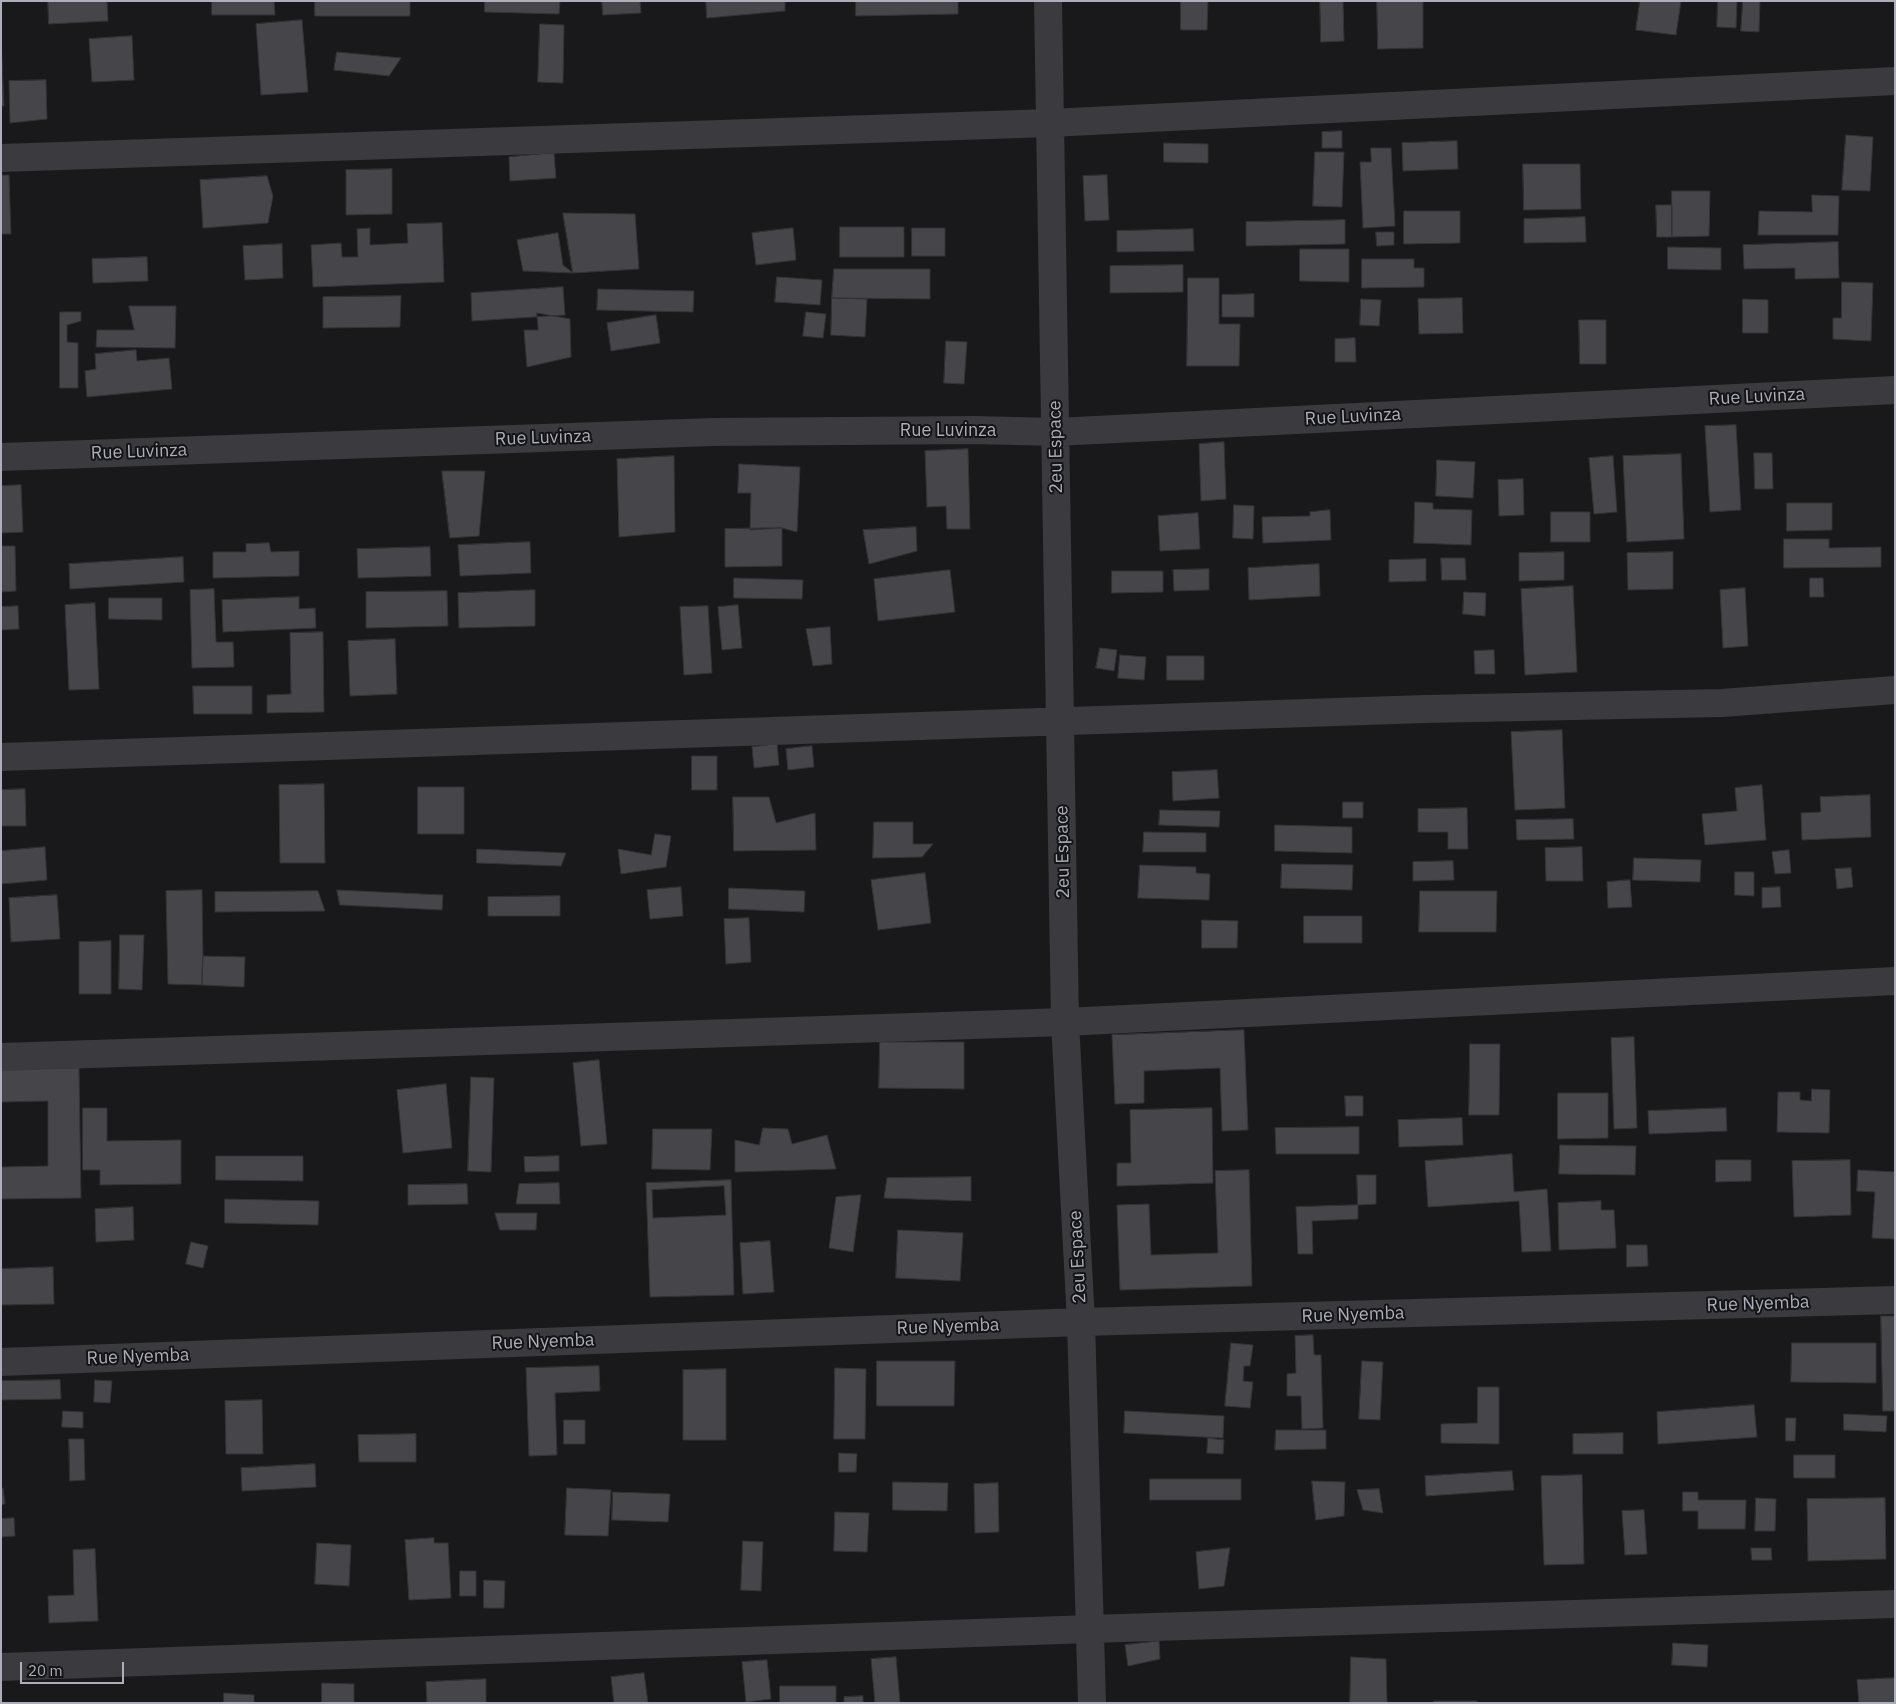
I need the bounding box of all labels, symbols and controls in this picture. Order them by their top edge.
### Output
street label: Rue Luvinza [1708,384,1806,410]
street label: 2eu Espace [1044,400,1068,494]
street label: Rue Luvinza [1304,404,1402,430]
street label: Rue Luvinza [900,420,996,442]
street label: Rue Luvinza [494,426,592,450]
street label: Rue Luvinza [90,440,188,464]
street label: 2eu Espace [1051,805,1075,899]
street label: 2eu Espace [1065,1210,1091,1304]
street label: Rue Nyemba [1706,1291,1810,1317]
street label: Rue Nyemba [1301,1302,1405,1328]
street label: Rue Nyemba [896,1314,1000,1340]
street label: Rue Nyemba [491,1329,595,1355]
street label: Rue Nyemba [86,1344,190,1370]
scale bar [22,1652,126,1684]
text: 20 m [28,1661,63,1680]

